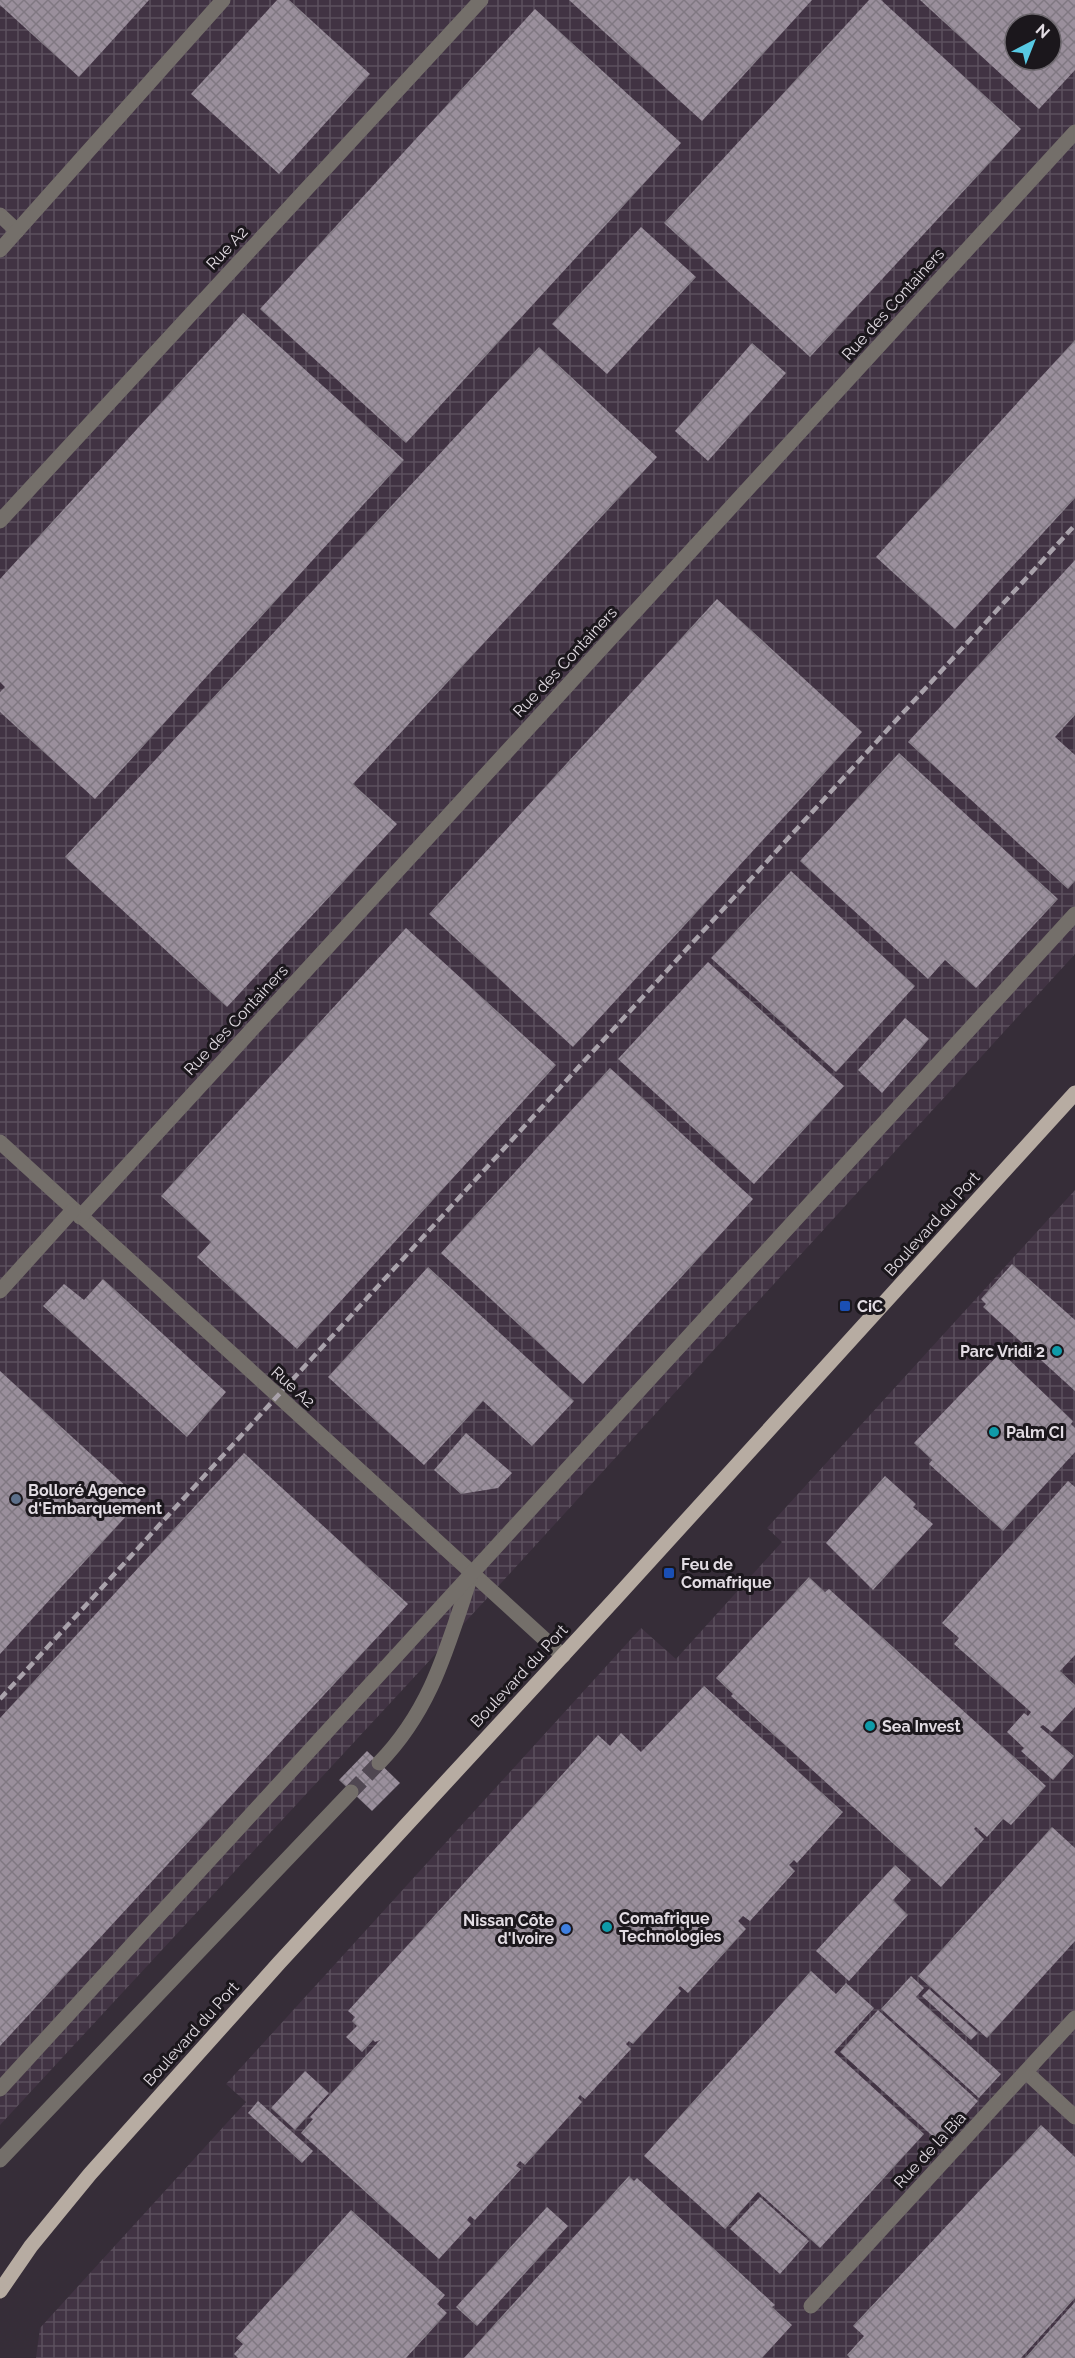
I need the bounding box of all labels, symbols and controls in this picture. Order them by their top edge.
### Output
north arrow [1003,12,1063,72]
text: N [1032,20,1054,42]
street label: Rue A2 [202,223,252,273]
street label: Rue des Containers [838,244,948,364]
street label: Rue des Containers [509,603,621,721]
street label: Rue des Containers [180,961,292,1079]
street label: Boulevard du Port [880,1168,984,1280]
place label: CiC [857,1297,883,1316]
marker: CiC [838,1299,852,1313]
place label: Parc Vridi 2 [960,1342,1045,1361]
marker: Parc Vridi 2 [1050,1344,1064,1358]
street label: Rue A2 [267,1363,319,1411]
place label: Palm CI [1006,1423,1064,1442]
marker: Palm CI [987,1425,1001,1439]
place label: Bolloré Agence d‘Embarquement [28,1481,162,1518]
marker: Bolloré Agence d‘Embarquement [9,1492,23,1506]
place label: Feu de Comafrique [681,1555,772,1592]
marker: Feu de Comafrique [662,1566,676,1580]
street label: Boulevard du Port [467,1620,572,1731]
place label: Sea Invest [882,1717,961,1736]
marker: Sea Invest [863,1719,877,1733]
place label: Comafrique Technologies [619,1909,722,1946]
place label: Nissan Côte d'Ivoire [463,1911,554,1948]
marker: Comafrique Technologies [600,1920,614,1934]
marker: Nissan Côte d'Ivoire [559,1922,573,1936]
street label: Boulevard du Port [139,1978,243,2090]
street label: Rue de la Bia [890,2108,970,2192]

